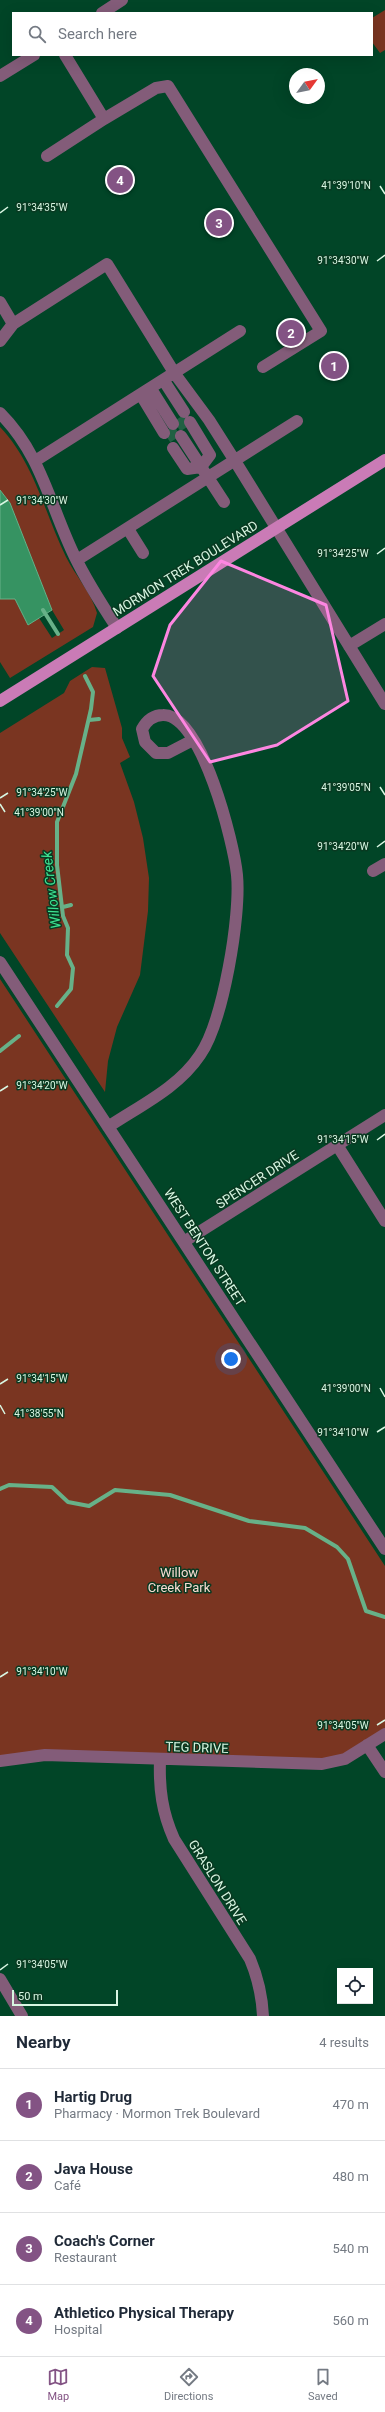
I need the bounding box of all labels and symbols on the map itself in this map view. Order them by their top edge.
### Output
north arrow [289,68,325,104]
pin: 4 [107,165,133,195]
text: 41°39'10"N [321,180,371,191]
text: 91°34'35"W [16,202,68,213]
pin: 3 [206,208,232,238]
text: 91°34'30"W [317,255,369,266]
pin: 2 [278,318,304,348]
pin: 1 [321,351,347,381]
text: 91°34'30"W [16,495,68,506]
street label: MORMON TREK BOULEVARD [110,518,261,619]
text: 91°34'25"W [317,548,369,559]
text: 41°39'05"N [321,782,371,793]
text: 91°34'25"W [16,787,68,798]
text: 41°39'00"N [14,807,64,818]
text: 91°34'20"W [317,841,369,852]
water label: Willow Creek [38,849,64,930]
text: 91°34'20"W [16,1080,68,1091]
text: 91°34'15"W [317,1134,369,1145]
street label: SPENCER DRIVE [213,1147,301,1212]
street label: WEST BENTON STREET [161,1186,248,1309]
your location [221,1349,241,1369]
text: 91°34'15"W [16,1373,68,1384]
text: 41°39'00"N [321,1383,371,1394]
text: 41°38'55"N [14,1408,64,1419]
text: 91°34'10"W [317,1427,369,1438]
park label: Willow Creek Park [148,1565,211,1595]
text: 91°34'10"W [16,1666,68,1677]
text: 91°34'05"W [317,1720,369,1731]
street label: TEG DRIVE [165,1739,229,1756]
street label: GRASLON DRIVE [186,1837,250,1927]
text: 91°34'05"W [16,1959,68,1970]
scale bar [12,1988,118,2007]

